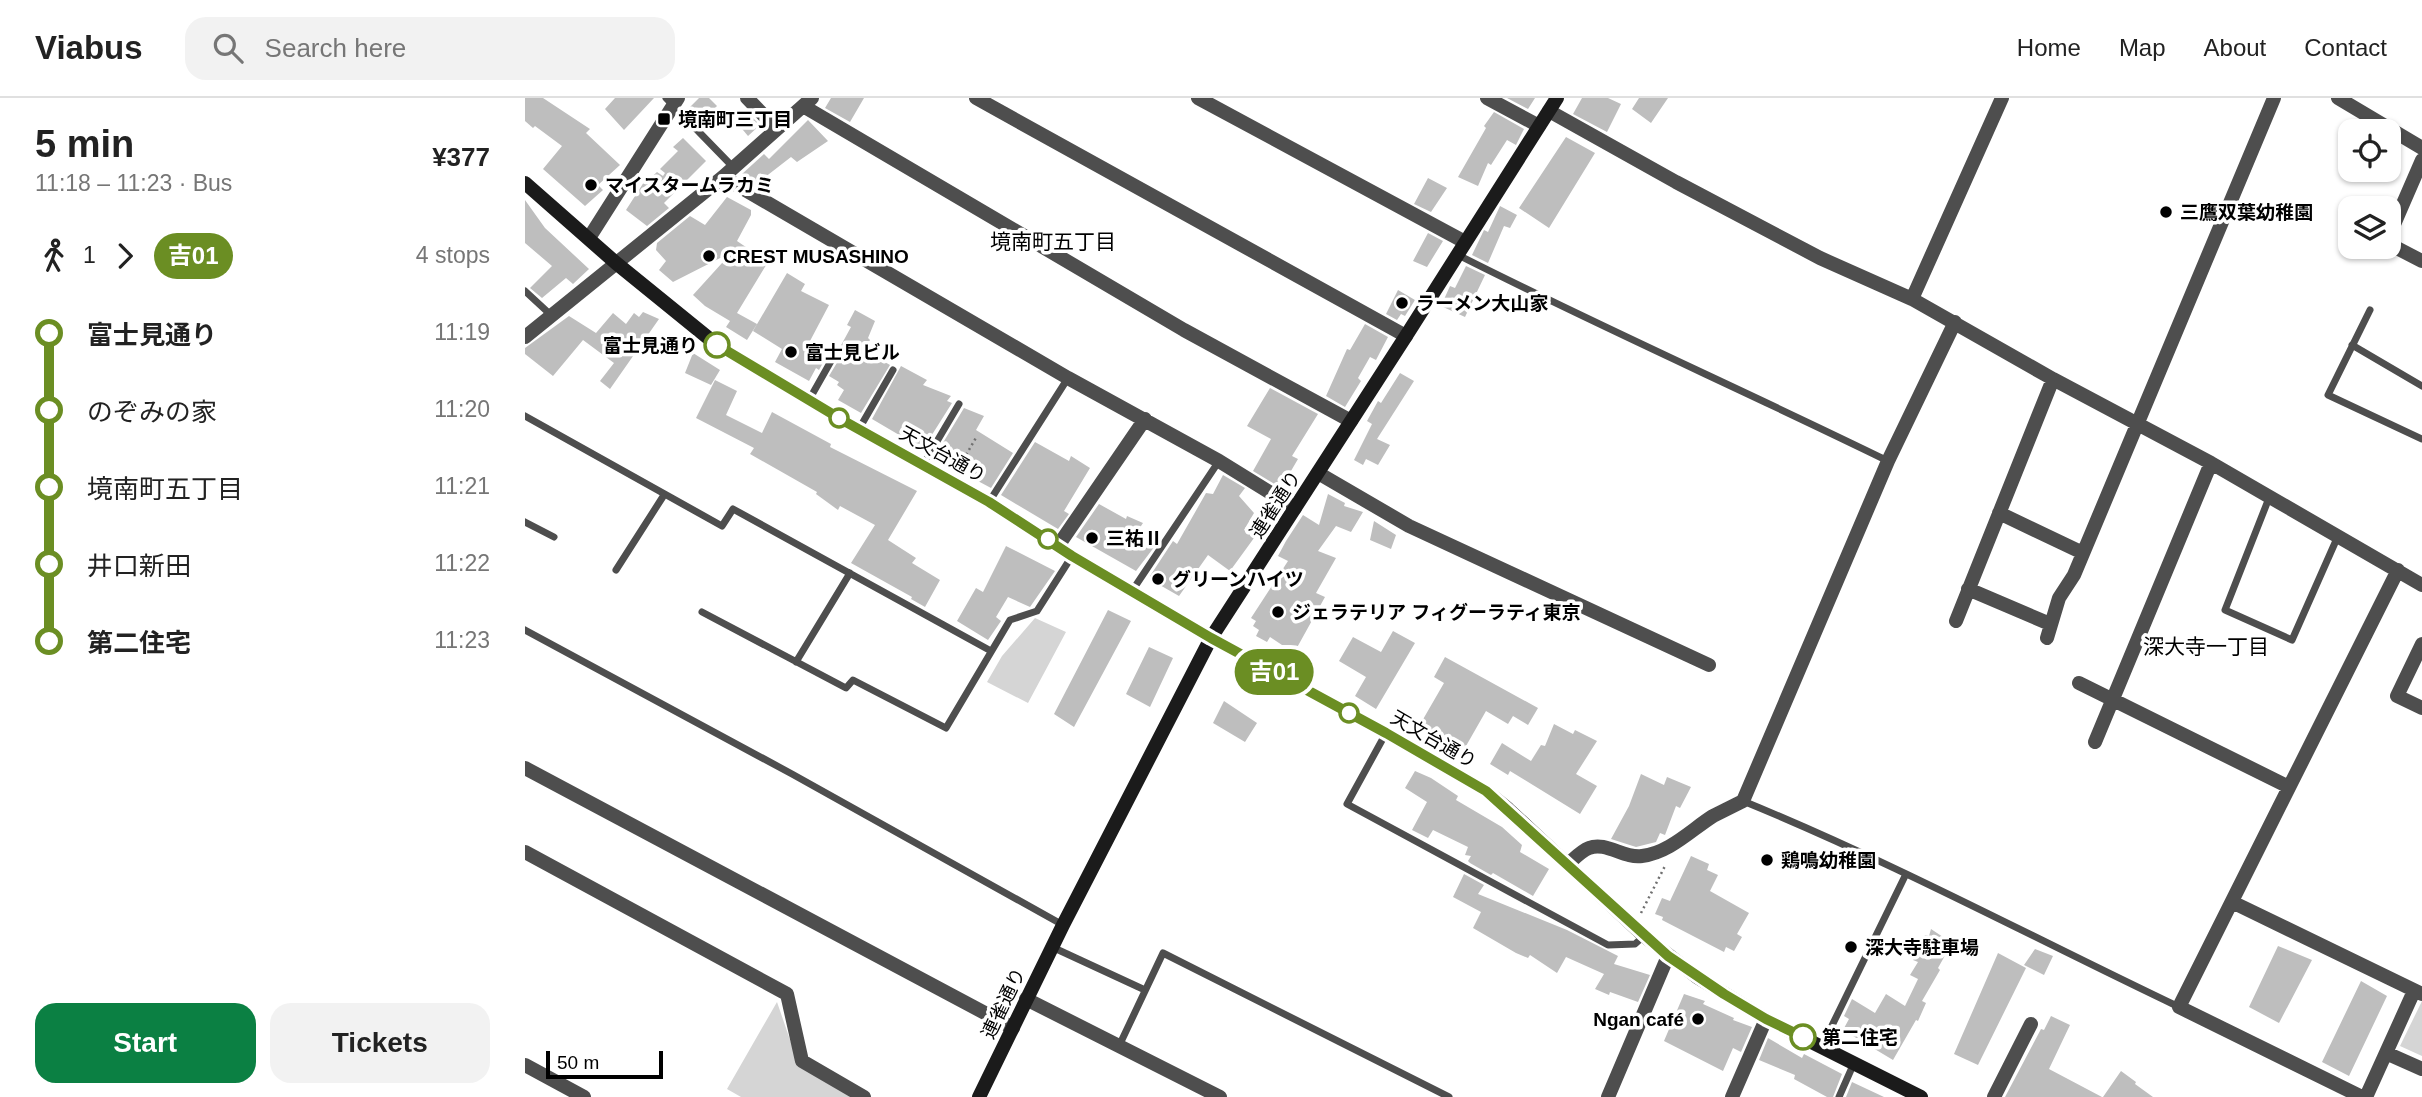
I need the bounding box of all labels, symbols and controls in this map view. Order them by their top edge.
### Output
search box [185,17,675,80]
text: Viabus [35,29,143,66]
icon: search [209,29,247,67]
text: Search here [265,33,406,63]
text: Home [2017,34,2081,61]
text: Map [2119,34,2166,61]
text: About [2204,34,2266,61]
text: Contact [2304,34,2387,61]
place label: 境南町三丁目 [678,109,792,130]
marker: 境南町三丁目 [656,111,672,127]
map controls [2338,119,2401,259]
button: locate [2338,119,2401,182]
text: 5 min [35,123,134,165]
text: ¥377 [432,142,490,172]
text: 11:18 – 11:23 · Bus [35,170,232,196]
place label: マイスタームラカミ [605,175,774,196]
marker: マイスタームラカミ [583,177,599,193]
button: layers [2338,196,2401,259]
place label: 三鷹双葉幼稚園 [2180,202,2313,223]
marker: 三鷹双葉幼稚園 [2158,204,2174,220]
district label: 境南町五丁目 [990,230,1116,253]
icon: walk [35,237,73,275]
icon: forward [106,237,144,275]
text: 1 [83,242,96,268]
text: 吉01 [168,242,219,269]
text: 4 stops [416,242,490,268]
place label: CREST MUSASHINO [723,246,909,267]
marker: CREST MUSASHINO [701,248,717,264]
place label: ラーメン大山家 [1416,293,1548,314]
marker: ラーメン大山家 [1394,295,1410,311]
text: 11:19 [434,319,490,345]
text: 富士見通り [87,320,217,350]
marker: 富士見通り [704,332,730,358]
place label: 富士見通り [603,335,698,356]
place label: 富士見ビル [805,342,900,363]
marker: 富士見ビル [783,344,799,360]
text: 11:20 [434,396,490,422]
text: のぞみの家 [87,397,217,427]
unlabelled marker [829,408,849,428]
street label: 天文台通り [896,422,989,487]
street label: 連雀通り [1246,467,1305,542]
text: 11:21 [434,473,490,499]
text: 境南町五丁目 [87,474,243,504]
place label: 三祐Ⅱ [1106,528,1163,549]
unlabelled marker [1038,529,1058,549]
marker: 三祐Ⅱ [1084,530,1100,546]
text: 11:22 [434,550,490,576]
text: 井口新田 [87,551,191,581]
place label: グリーンハイツ [1172,569,1304,590]
marker: グリーンハイツ [1150,571,1166,587]
place label: ジェラテリア フィグーラティ東京 [1292,602,1581,623]
marker: ジェラテリア フィグーラティ東京 [1270,604,1286,620]
text: 11:23 [434,627,490,653]
text: 第二住宅 [87,628,191,658]
district label: 深大寺一丁目 [2143,635,2269,658]
line badge: 吉01 [1234,649,1314,695]
text: 吉01 [1249,658,1299,685]
unlabelled marker [1339,703,1359,723]
street label: 天文台通り [1387,707,1480,772]
place label: 鶏鳴幼稚園 [1781,850,1876,871]
marker: 鶏鳴幼稚園 [1759,852,1775,868]
place label: 深大寺駐車場 [1865,937,1979,958]
marker: 深大寺駐車場 [1843,939,1859,955]
street label: 連雀通り [977,964,1030,1042]
button: Start [35,1003,256,1083]
button: Tickets [270,1003,490,1083]
place label: Ngan café [1593,1009,1684,1030]
marker: Ngan café [1690,1011,1706,1027]
marker: 第二住宅 [1790,1024,1816,1050]
place label: 第二住宅 [1822,1027,1898,1048]
scale bar [546,1048,663,1080]
text: 50 m [557,1052,599,1073]

